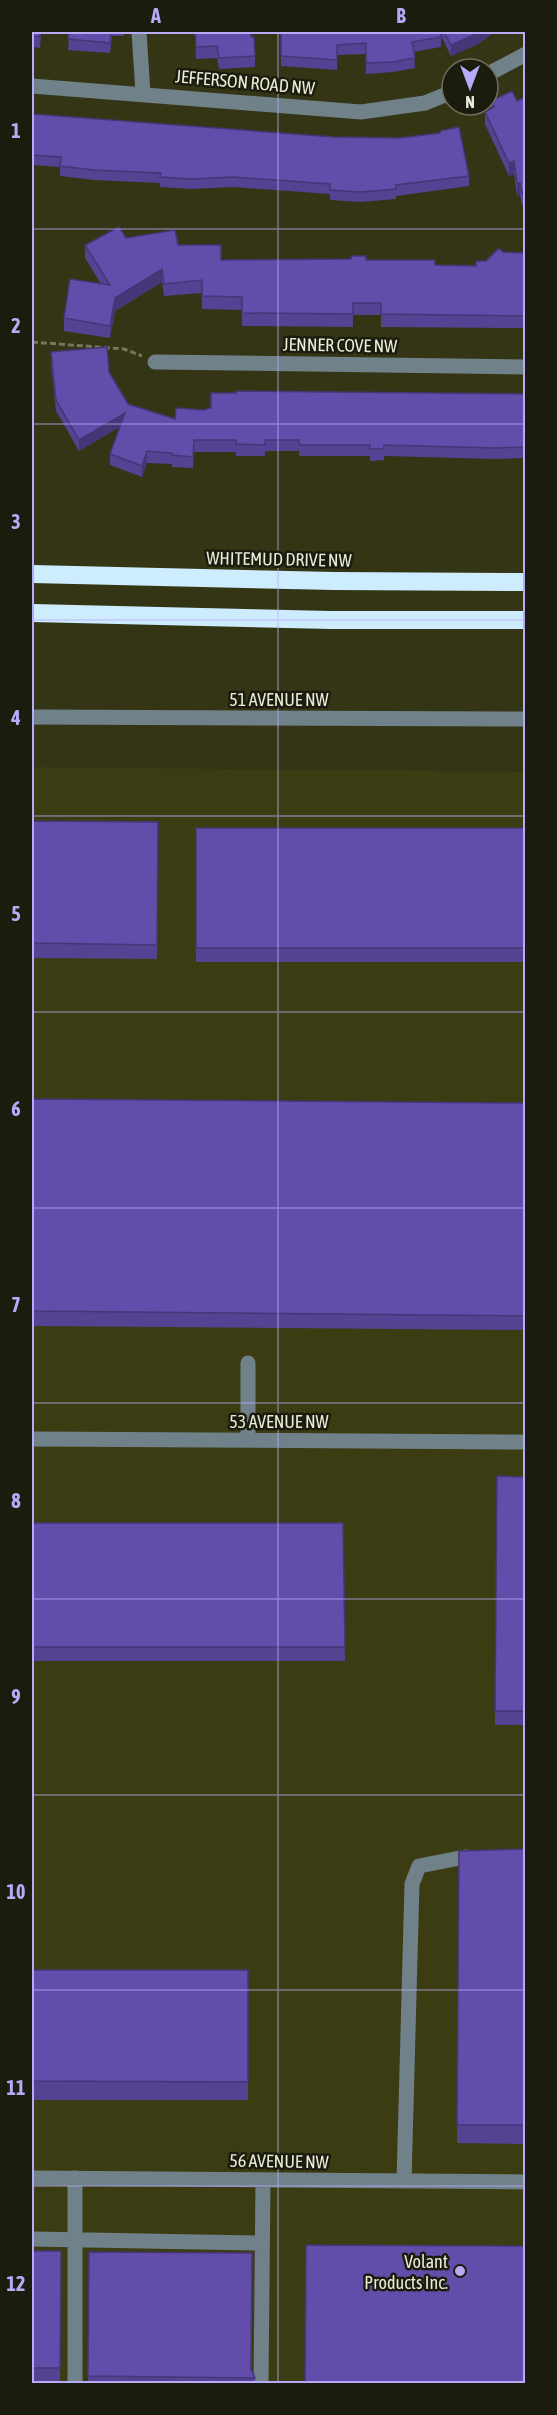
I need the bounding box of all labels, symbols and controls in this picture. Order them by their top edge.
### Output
text: A [150,4,161,27]
text: B [396,4,406,27]
north arrow [440,57,500,117]
street label: JEFFERSON ROAD NW [174,65,316,99]
text: N [465,93,475,111]
text: 1 [11,119,21,142]
text: 2 [11,314,21,337]
street label: JENNER COVE NW [283,334,397,356]
text: 3 [11,510,21,533]
street label: WHITEMUD DRIVE NW [206,547,352,571]
street label: 51 AVENUE NW [229,689,329,710]
text: 4 [10,706,21,729]
text: 5 [11,902,21,925]
text: 6 [11,1097,21,1120]
text: 7 [11,1293,21,1316]
street label: 53 AVENUE NW [229,1411,329,1432]
text: 8 [11,1489,21,1512]
text: 9 [11,1685,21,1708]
text: 10 [7,1880,25,1903]
text: 11 [7,2076,25,2099]
street label: 56 AVENUE NW [229,2150,329,2172]
place label: Volant Products Inc. [364,2251,448,2293]
marker: Volant Products Inc. [453,2264,467,2278]
text: 12 [7,2272,25,2295]

